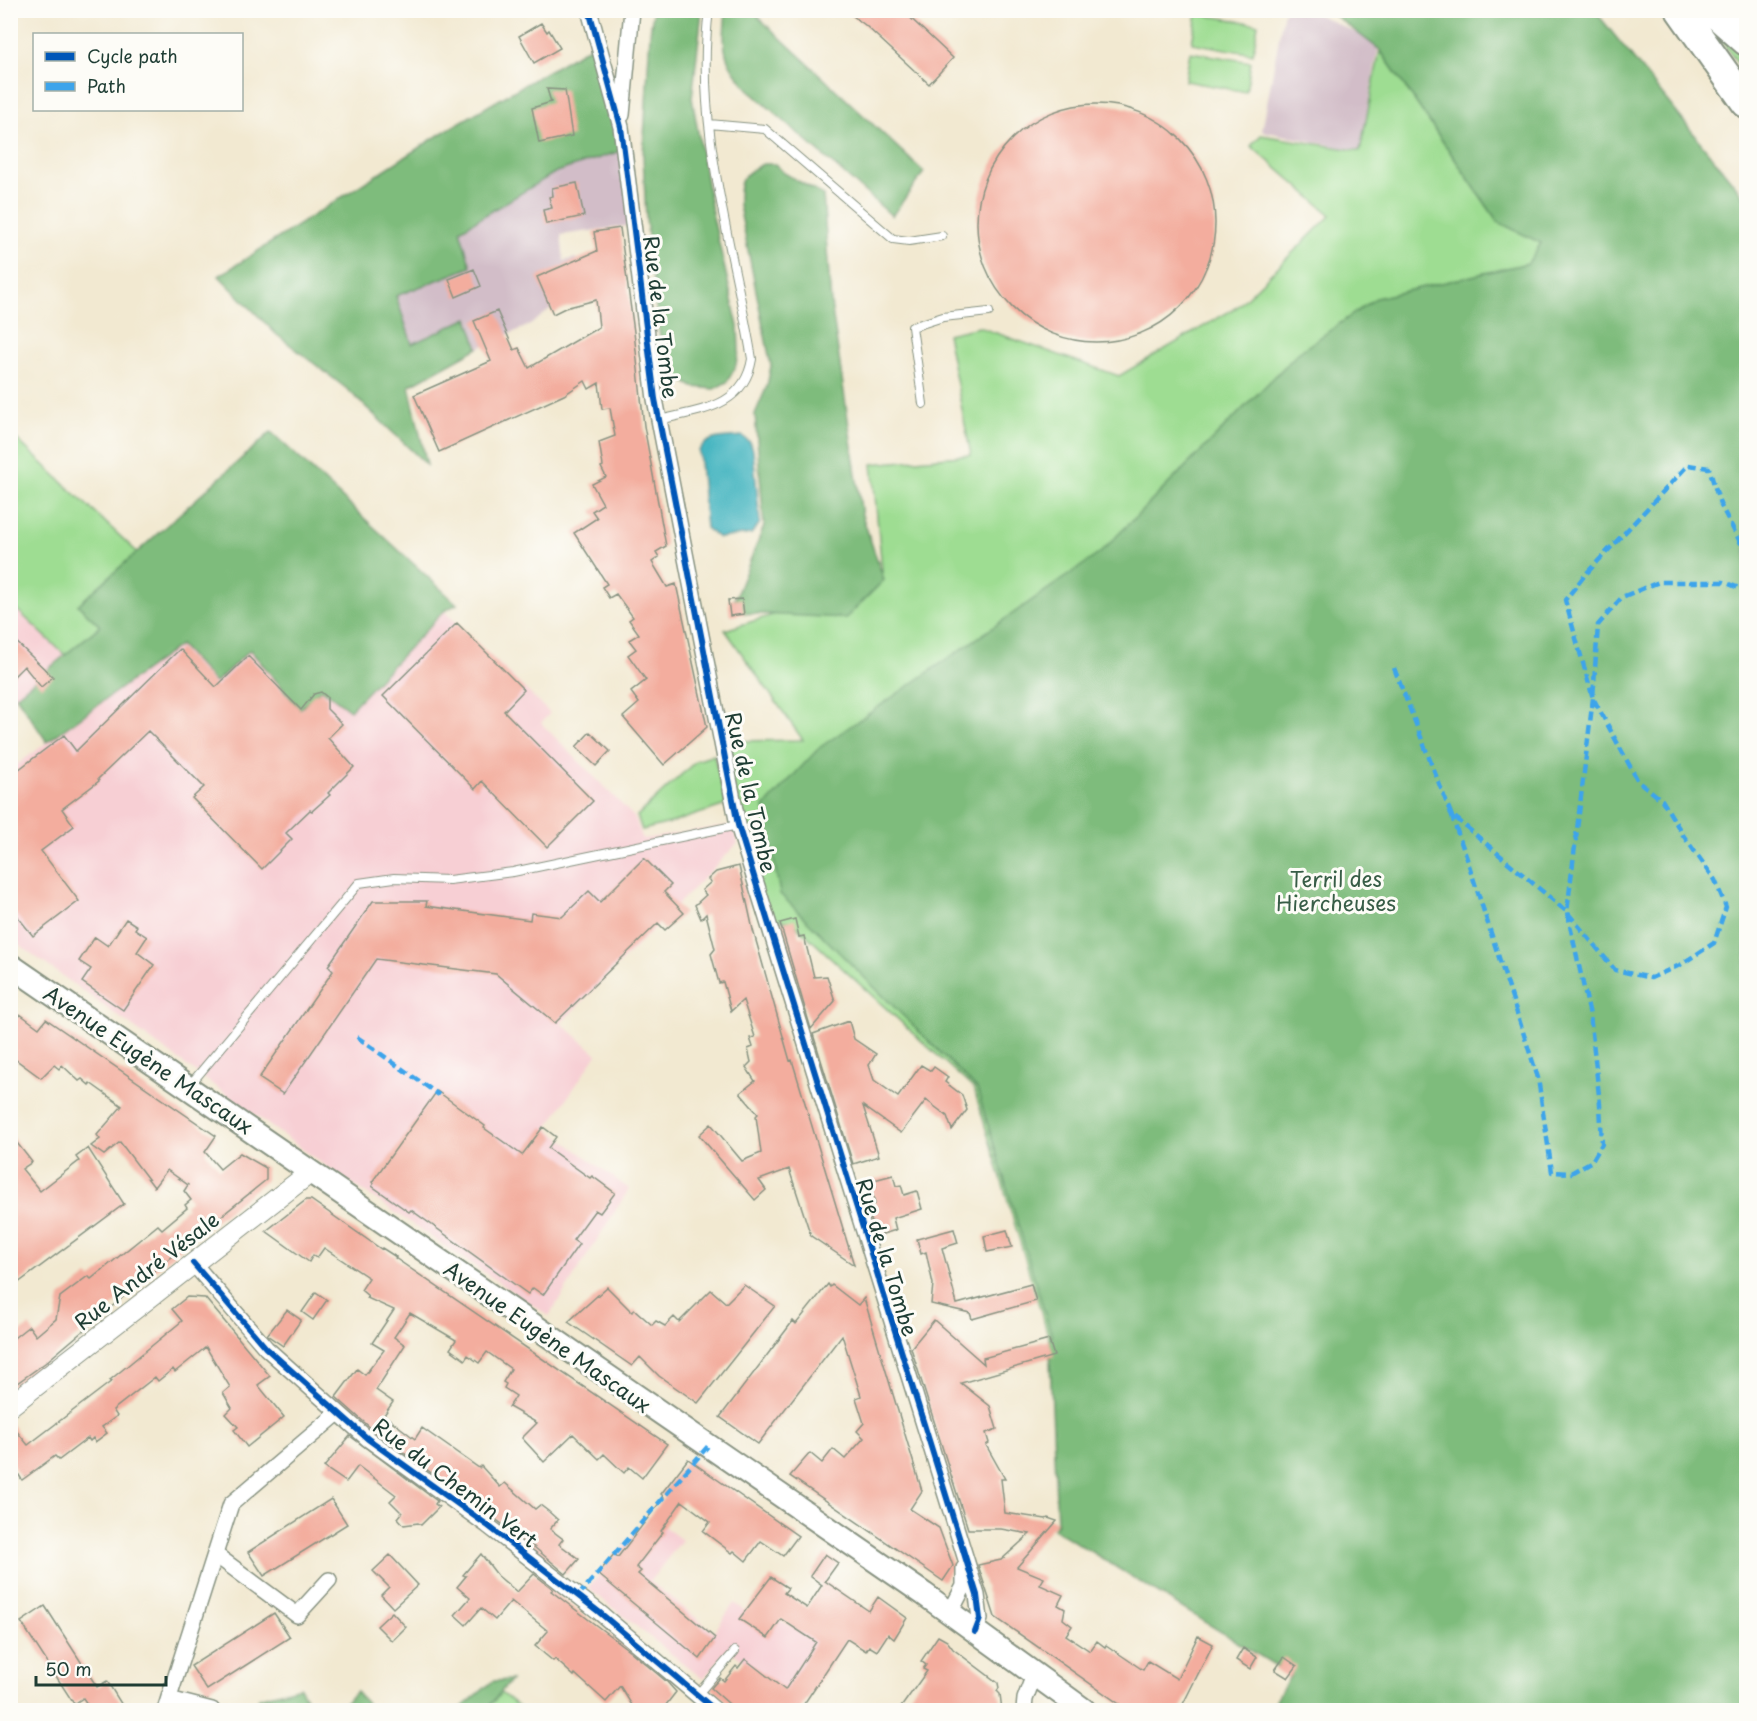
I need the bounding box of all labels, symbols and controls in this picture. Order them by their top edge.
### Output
legend [33,33,243,111]
text: Cycle path [87,42,178,69]
text: Path [87,72,126,99]
street label: Rue de la Tombe [636,234,688,400]
street label: Rue de la Tombe [718,709,786,875]
park label: Terril des Hiercheuses [1276,862,1396,918]
street label: Avenue Eugène Mascaux [38,977,260,1141]
street label: Rue de la Tombe [849,1174,927,1340]
street label: Rue André Vésale [67,1203,225,1337]
street label: Avenue Eugène Mascaux [438,1252,658,1420]
street label: Rue du Chemin Vert [367,1409,545,1555]
scale bar [36,1649,166,1687]
text: 50 m [45,1655,92,1682]

